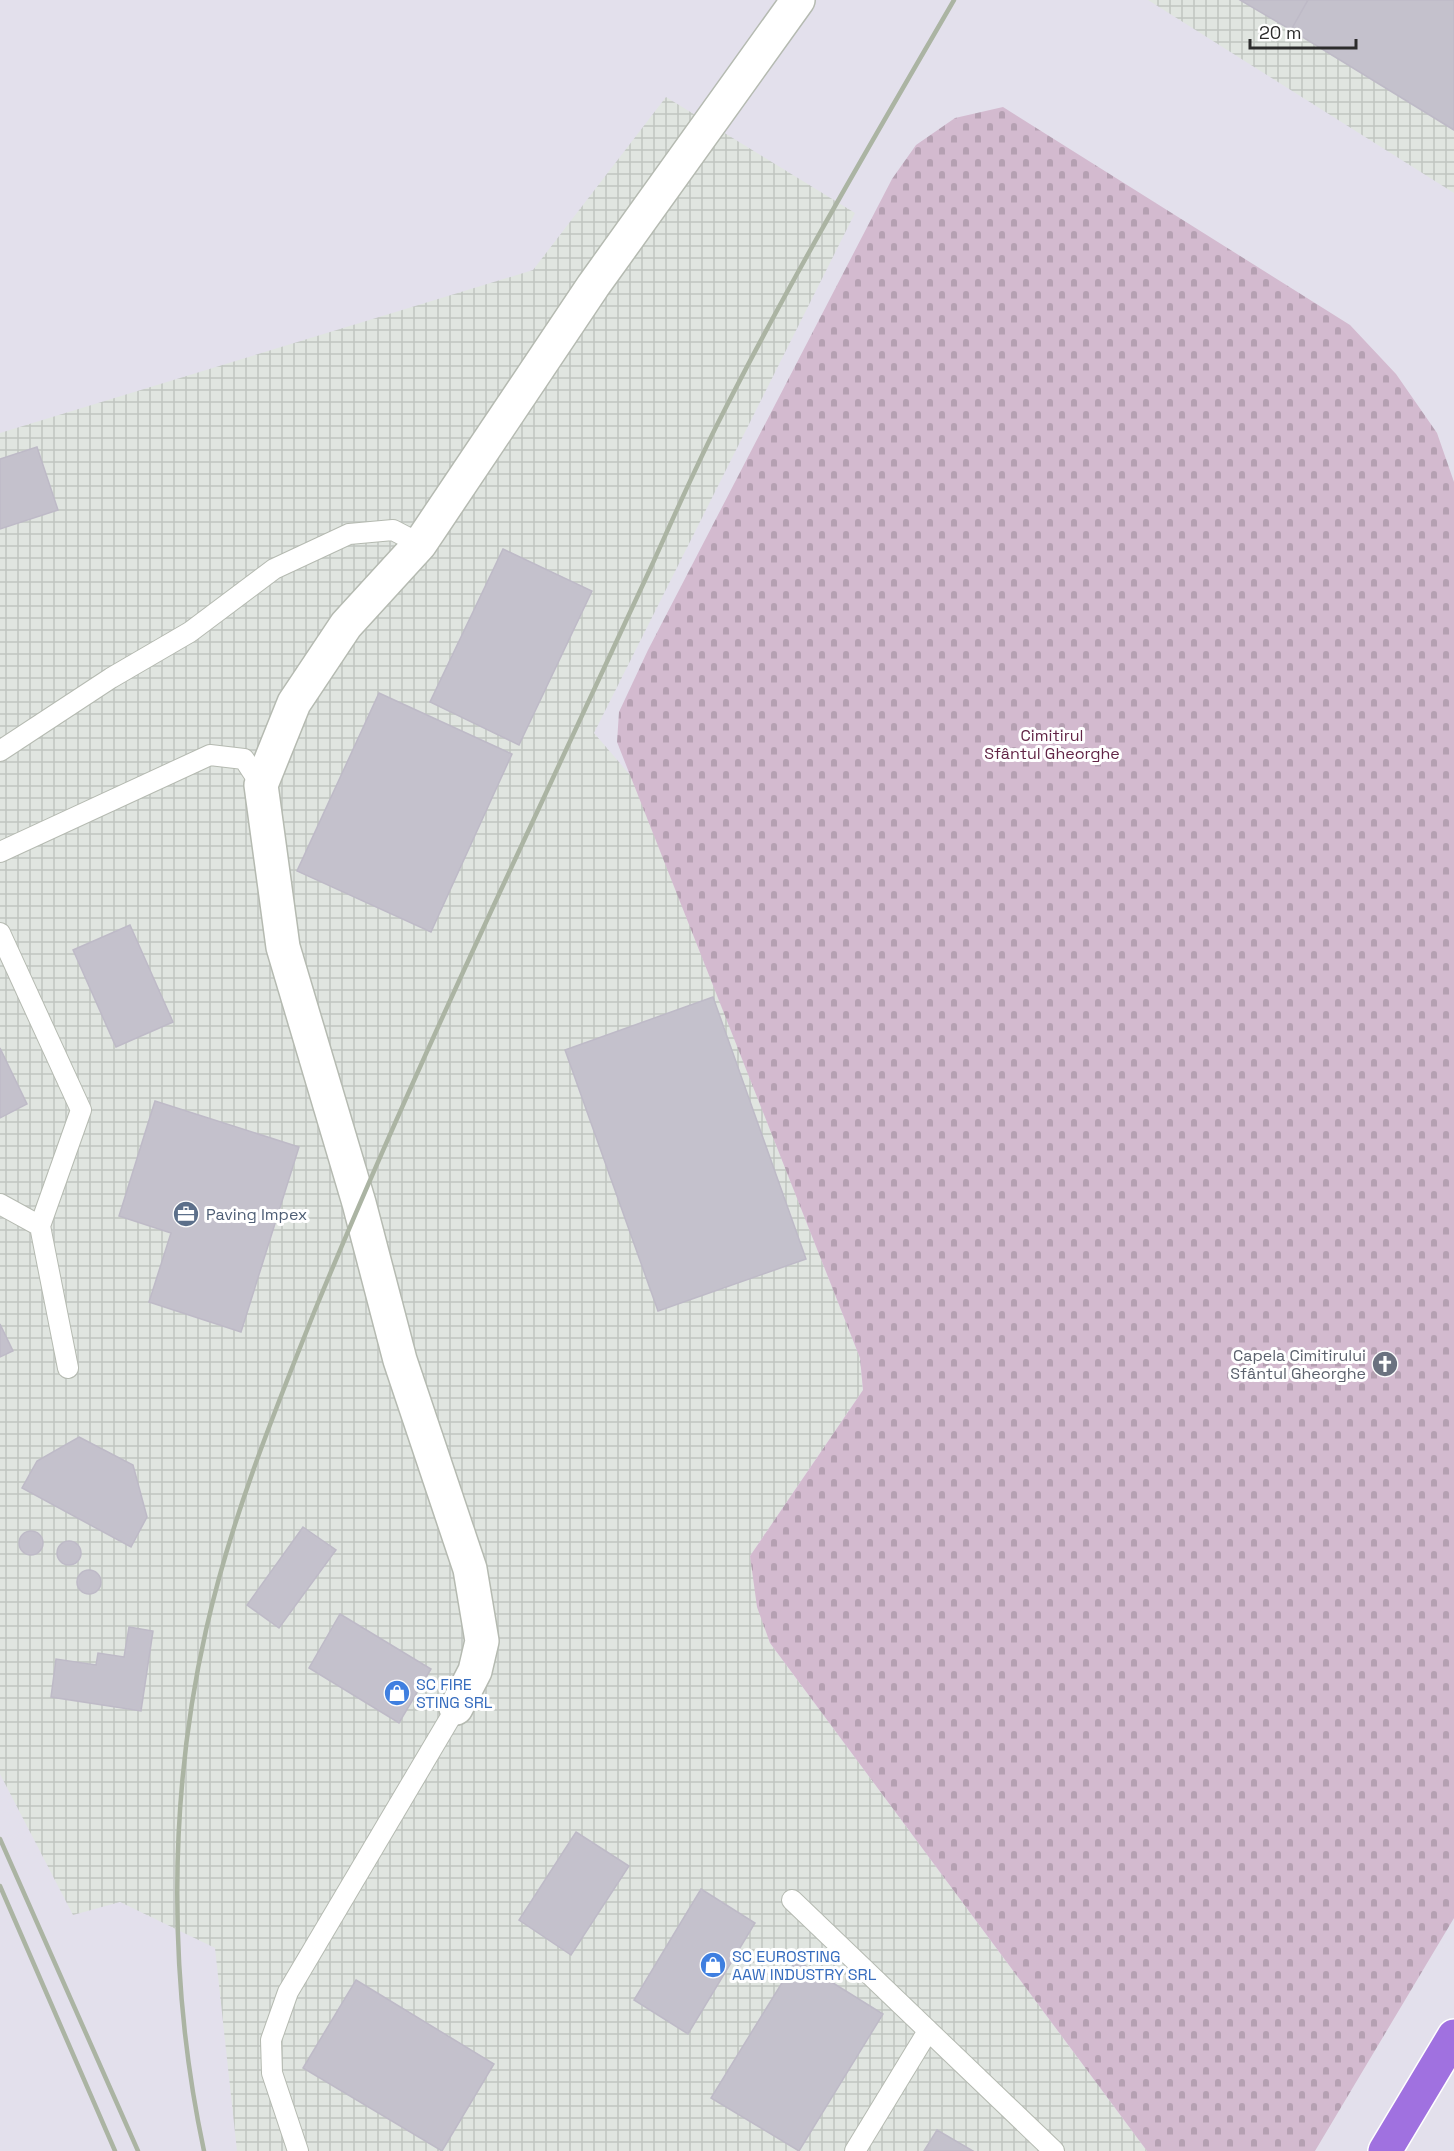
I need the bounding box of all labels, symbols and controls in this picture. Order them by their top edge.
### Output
scale bar [1250,12,1356,50]
text: 20 m [1259,21,1302,44]
park label: Cimitirul Sfântul Gheorghe [984,725,1120,764]
office icon: Paving Impex [171,1199,201,1229]
place label: Paving Impex [206,1204,307,1225]
place label: Capela Cimitirului Sfântul Gheorghe [1230,1345,1366,1384]
church icon: Capela Cimitirului Sfântul Gheorghe [1370,1349,1400,1379]
place label: SC FIRE STING SRL [416,1674,493,1713]
shop icon: SC FIRE STING SRL [382,1678,412,1708]
place label: SC EUROSTING AAW INDUSTRY SRL [732,1946,877,1985]
shop icon: SC EUROSTING AAW INDUSTRY SRL [698,1950,728,1980]

